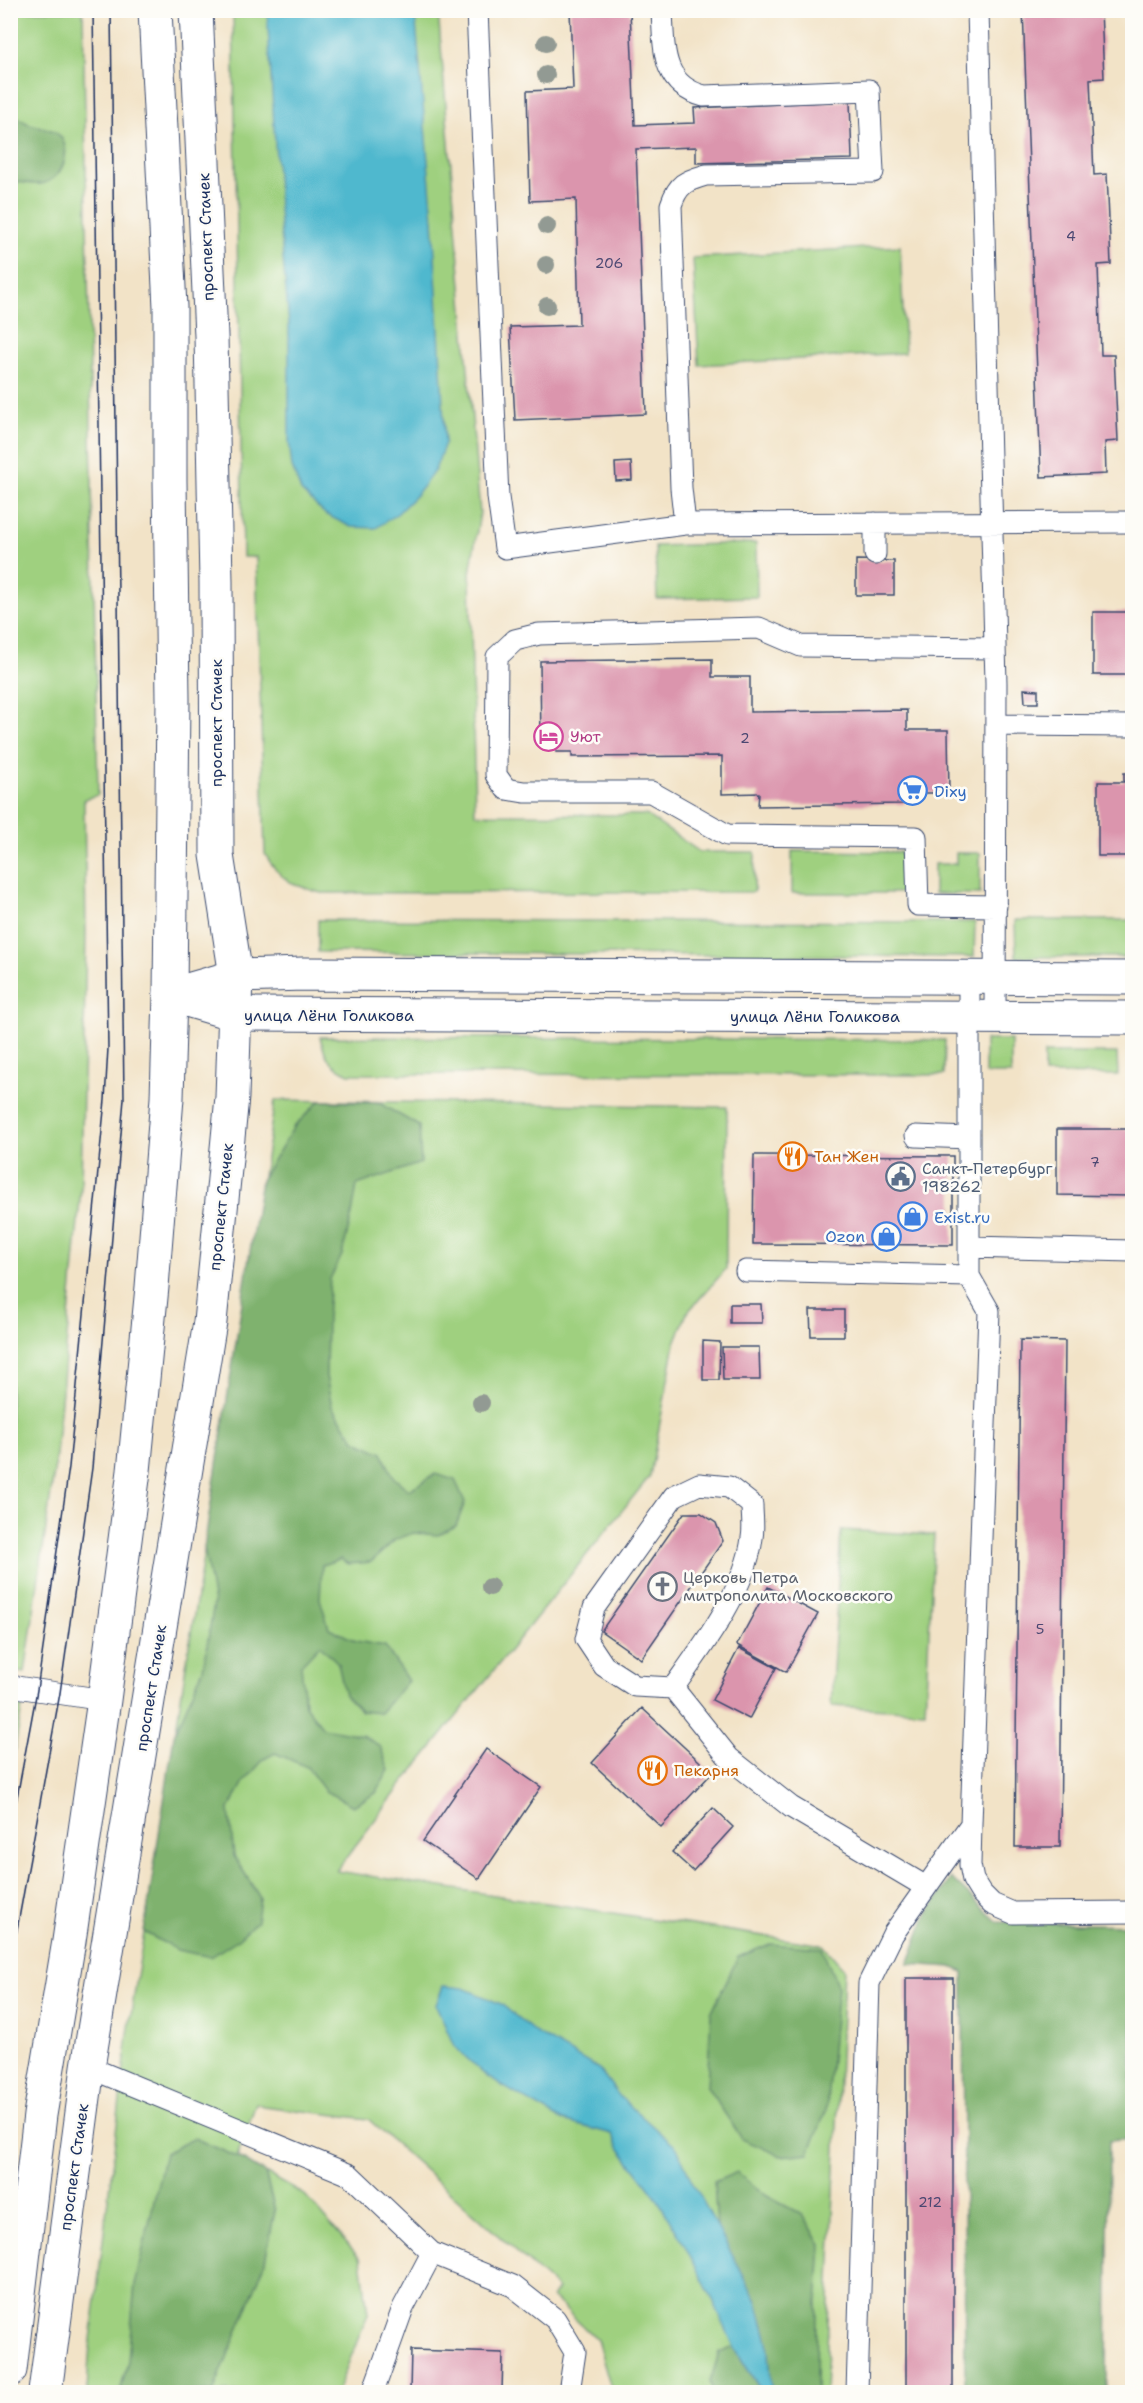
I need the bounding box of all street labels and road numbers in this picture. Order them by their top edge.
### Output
street label: проспект Стачек [193,172,219,301]
street label: проспект Стачек [206,658,227,787]
street label: улица Лёни Голикова [244,1005,414,1026]
street label: улица Лёни Голикова [730,1006,900,1027]
street label: проспект Стачек [204,1142,238,1272]
street label: проспект Стачек [131,1623,171,1753]
street label: проспект Стачек [55,2102,93,2232]

